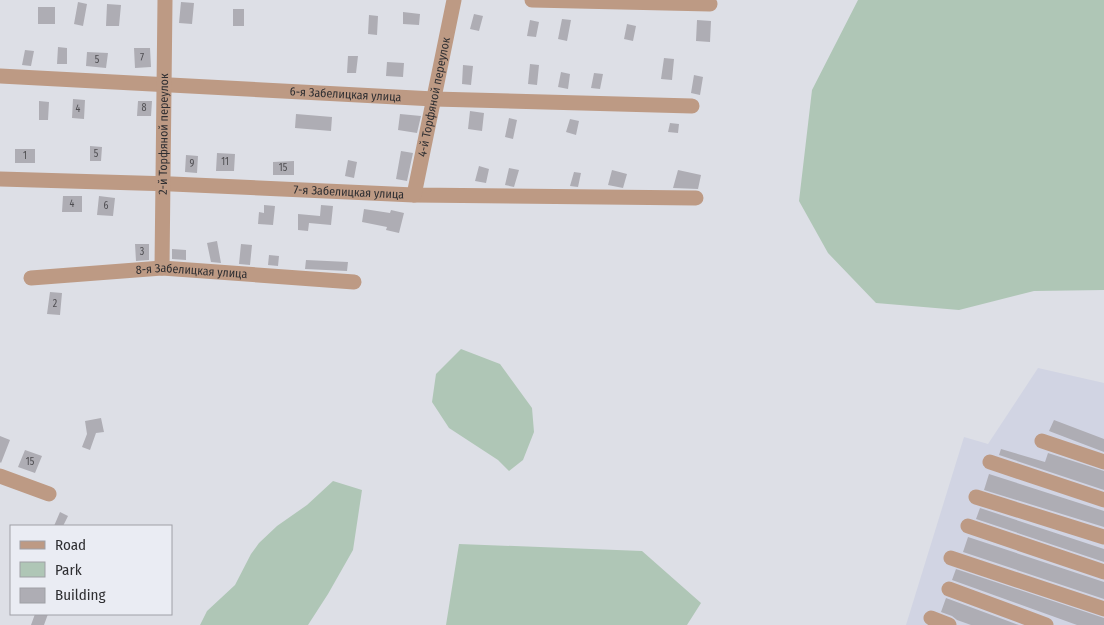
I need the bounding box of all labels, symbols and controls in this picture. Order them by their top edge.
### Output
street label: 4-й Торфяной переулок [415,36,453,158]
house number: 7 [140,52,144,64]
house number: 5 [95,54,100,66]
street label: 2-й Торфяной переулок [156,73,171,195]
street label: 6-я Забелицкая улица [289,84,402,104]
house number: 8 [142,102,147,114]
house number: 4 [76,103,81,115]
house number: 5 [94,148,99,160]
house number: 1 [23,150,27,162]
house number: 11 [221,156,229,168]
house number: 9 [190,158,195,170]
house number: 15 [279,162,288,174]
street label: 7-я Забелицкая улица [293,183,405,202]
house number: 4 [70,198,75,210]
house number: 6 [104,200,109,212]
house number: 3 [140,246,145,258]
street label: 8-я Забелицкая улица [135,261,248,281]
house number: 2 [53,298,58,310]
house number: 15 [26,456,35,468]
legend [10,525,172,615]
text: Road [55,536,86,554]
text: Park [55,561,82,579]
text: Building [55,586,106,604]

